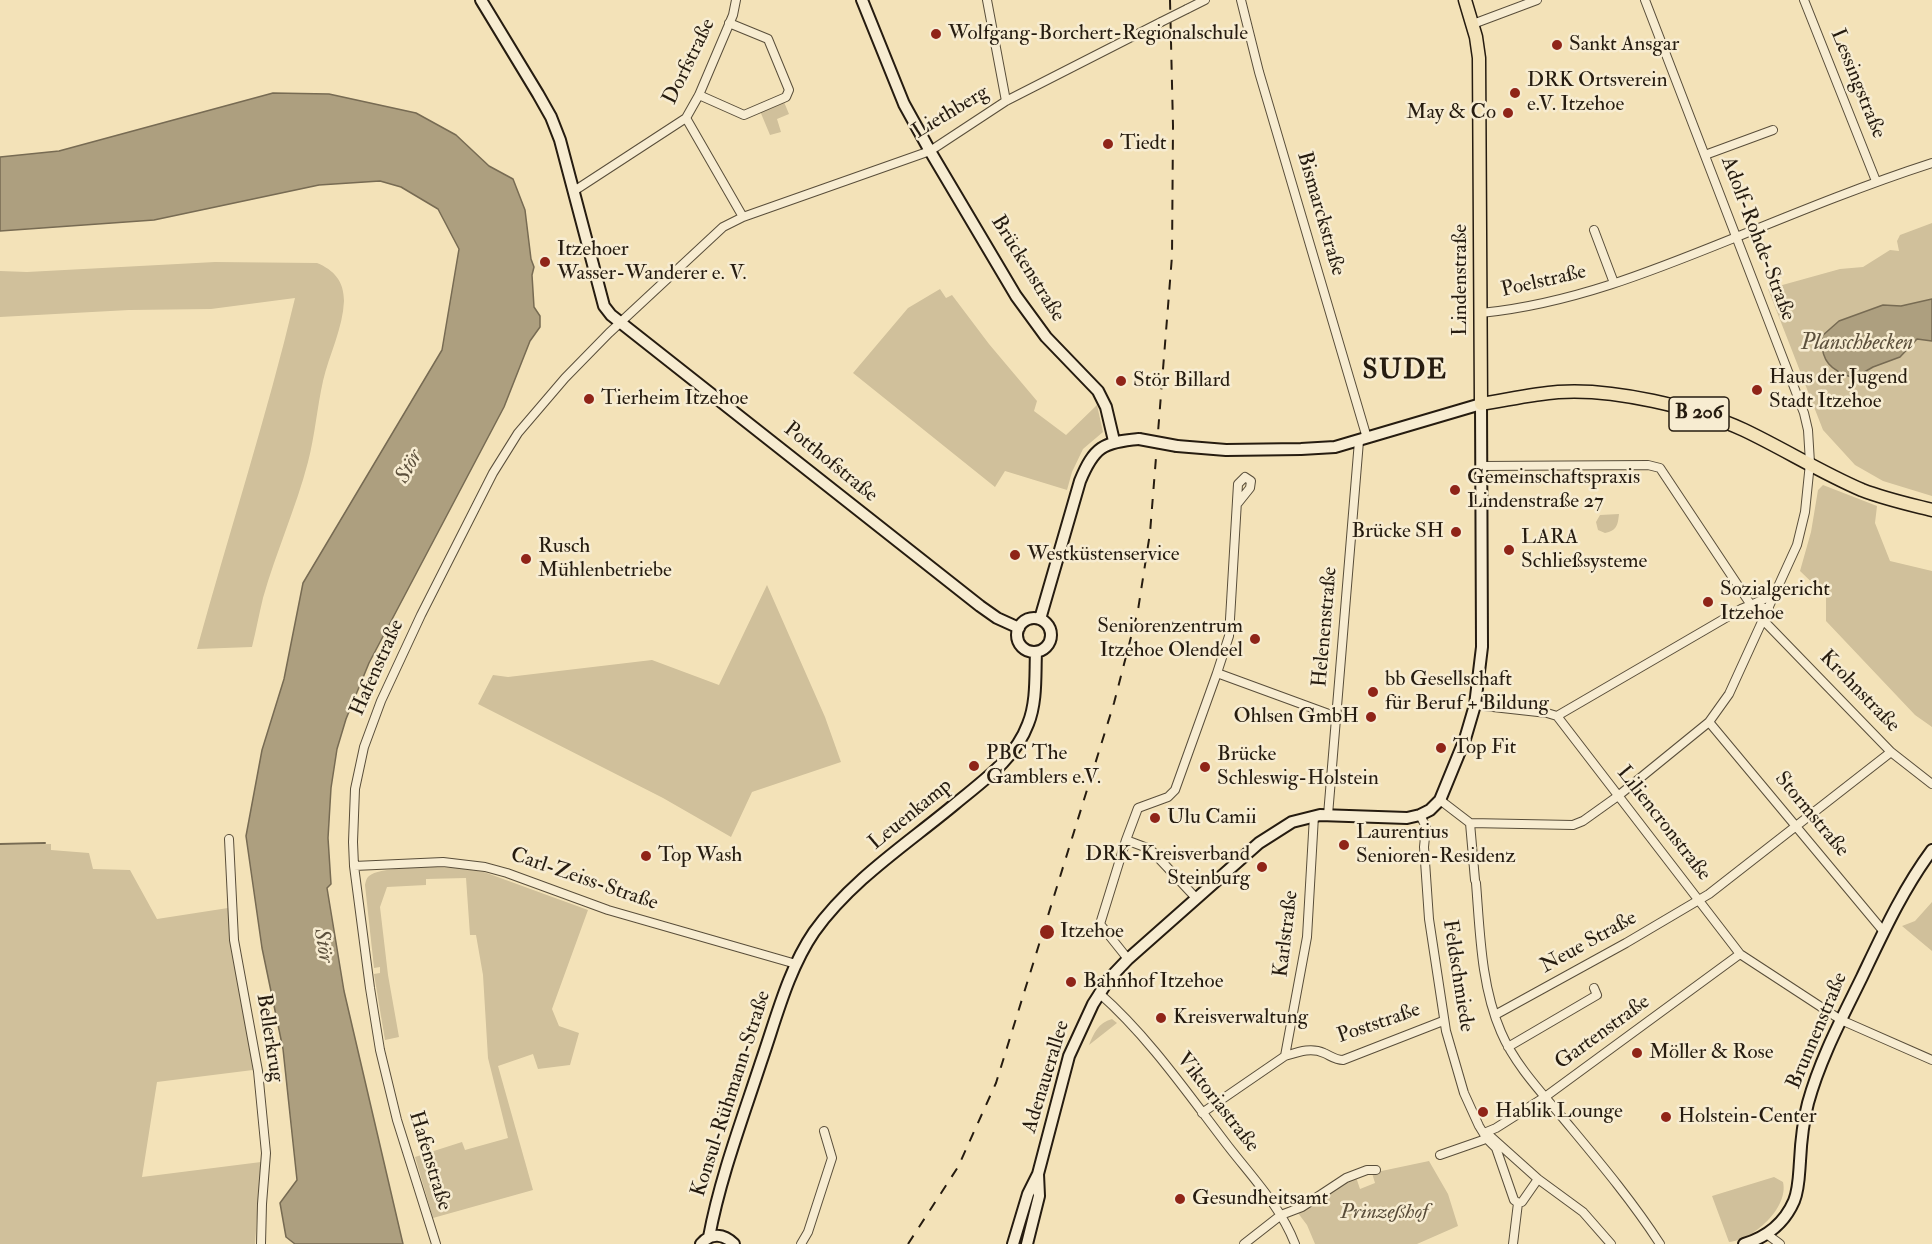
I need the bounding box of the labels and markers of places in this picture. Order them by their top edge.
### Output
place label: Wolfgang-Borchert-Regionalschule [948,21,1248,47]
marker: Wolfgang-Borchert-Regionalschule [929,27,943,41]
place label: Sankt Ansgar [1569,32,1679,58]
marker: Sankt Ansgar [1550,38,1564,52]
place label: DRK Ortsverein e.V. Itzehoe [1527,68,1668,118]
marker: DRK Ortsverein e.V. Itzehoe [1508,86,1522,100]
place label: May & Co [1406,100,1496,126]
marker: May & Co [1501,106,1515,120]
place label: Tiedt [1120,131,1167,157]
marker: Tiedt [1101,137,1115,151]
place label: Itzehoer Wasser-Wanderer e. V. [557,237,747,287]
marker: Itzehoer Wasser-Wanderer e. V. [538,255,552,269]
place label: Haus der Jugend Stadt Itzehoe [1769,365,1908,415]
place label: Stör Billard [1133,368,1230,394]
marker: Stör Billard [1114,374,1128,388]
marker: Haus der Jugend Stadt Itzehoe [1750,383,1764,397]
place label: Tierheim Itzehoe [601,386,748,412]
marker: Tierheim Itzehoe [582,392,596,406]
place label: Gemeinschaftspraxis Lindenstraße 27 [1467,465,1640,515]
marker: Gemeinschaftspraxis Lindenstraße 27 [1448,483,1462,497]
place label: Brücke SH [1351,519,1444,545]
marker: Brücke SH [1449,525,1463,539]
place label: LARA Schließsysteme [1521,525,1647,575]
place label: Rusch Mühlenbetriebe [538,534,672,584]
place label: Westküstenservice [1027,542,1179,568]
marker: LARA Schließsysteme [1502,543,1516,557]
marker: Westküstenservice [1008,548,1022,562]
marker: Rusch Mühlenbetriebe [519,552,533,566]
place label: Sozialgericht Itzehoe [1720,577,1830,627]
marker: Sozialgericht Itzehoe [1701,595,1715,609]
place label: Seniorenzentrum Itzehoe Olendeel [1097,614,1243,664]
marker: Seniorenzentrum Itzehoe Olendeel [1248,632,1262,646]
place label: bb Gesellschaft für Beruf + Bildung [1385,667,1549,717]
marker: bb Gesellschaft für Beruf + Bildung [1366,685,1380,699]
place label: Ohlsen GmbH [1233,704,1359,730]
marker: Ohlsen GmbH [1364,710,1378,724]
place label: Top Fit [1453,735,1516,761]
place label: PBC The Gamblers e.V. [986,741,1101,791]
marker: Top Fit [1434,741,1448,755]
place label: Brücke Schleswig-Holstein [1217,742,1379,792]
marker: PBC The Gamblers e.V. [967,759,981,773]
marker: Brücke Schleswig-Holstein [1198,760,1212,774]
place label: Ulu Camii [1167,805,1257,831]
marker: Ulu Camii [1148,811,1162,825]
place label: Laurentius Senioren-Residenz [1356,820,1516,870]
marker: Laurentius Senioren-Residenz [1337,838,1351,852]
place label: DRK-Kreisverband Steinburg [1085,842,1250,892]
place label: Top Wash [658,843,742,869]
marker: Top Wash [639,849,653,863]
marker: DRK-Kreisverband Steinburg [1255,860,1269,874]
place label: Itzehoe [1060,919,1124,945]
marker: Itzehoe [1038,923,1056,941]
place label: Bahnhof Itzehoe [1083,969,1223,995]
marker: Bahnhof Itzehoe [1064,975,1078,989]
place label: Kreisverwaltung [1173,1005,1308,1031]
marker: Kreisverwaltung [1154,1011,1168,1025]
place label: Möller & Rose [1649,1040,1774,1066]
marker: Möller & Rose [1630,1046,1644,1060]
place label: Hablik Lounge [1495,1099,1623,1125]
place label: Holstein-Center [1678,1104,1817,1130]
marker: Hablik Lounge [1476,1105,1490,1119]
marker: Holstein-Center [1659,1110,1673,1124]
place label: Gesundheitsamt [1192,1186,1328,1212]
marker: Gesundheitsamt [1173,1192,1187,1206]

